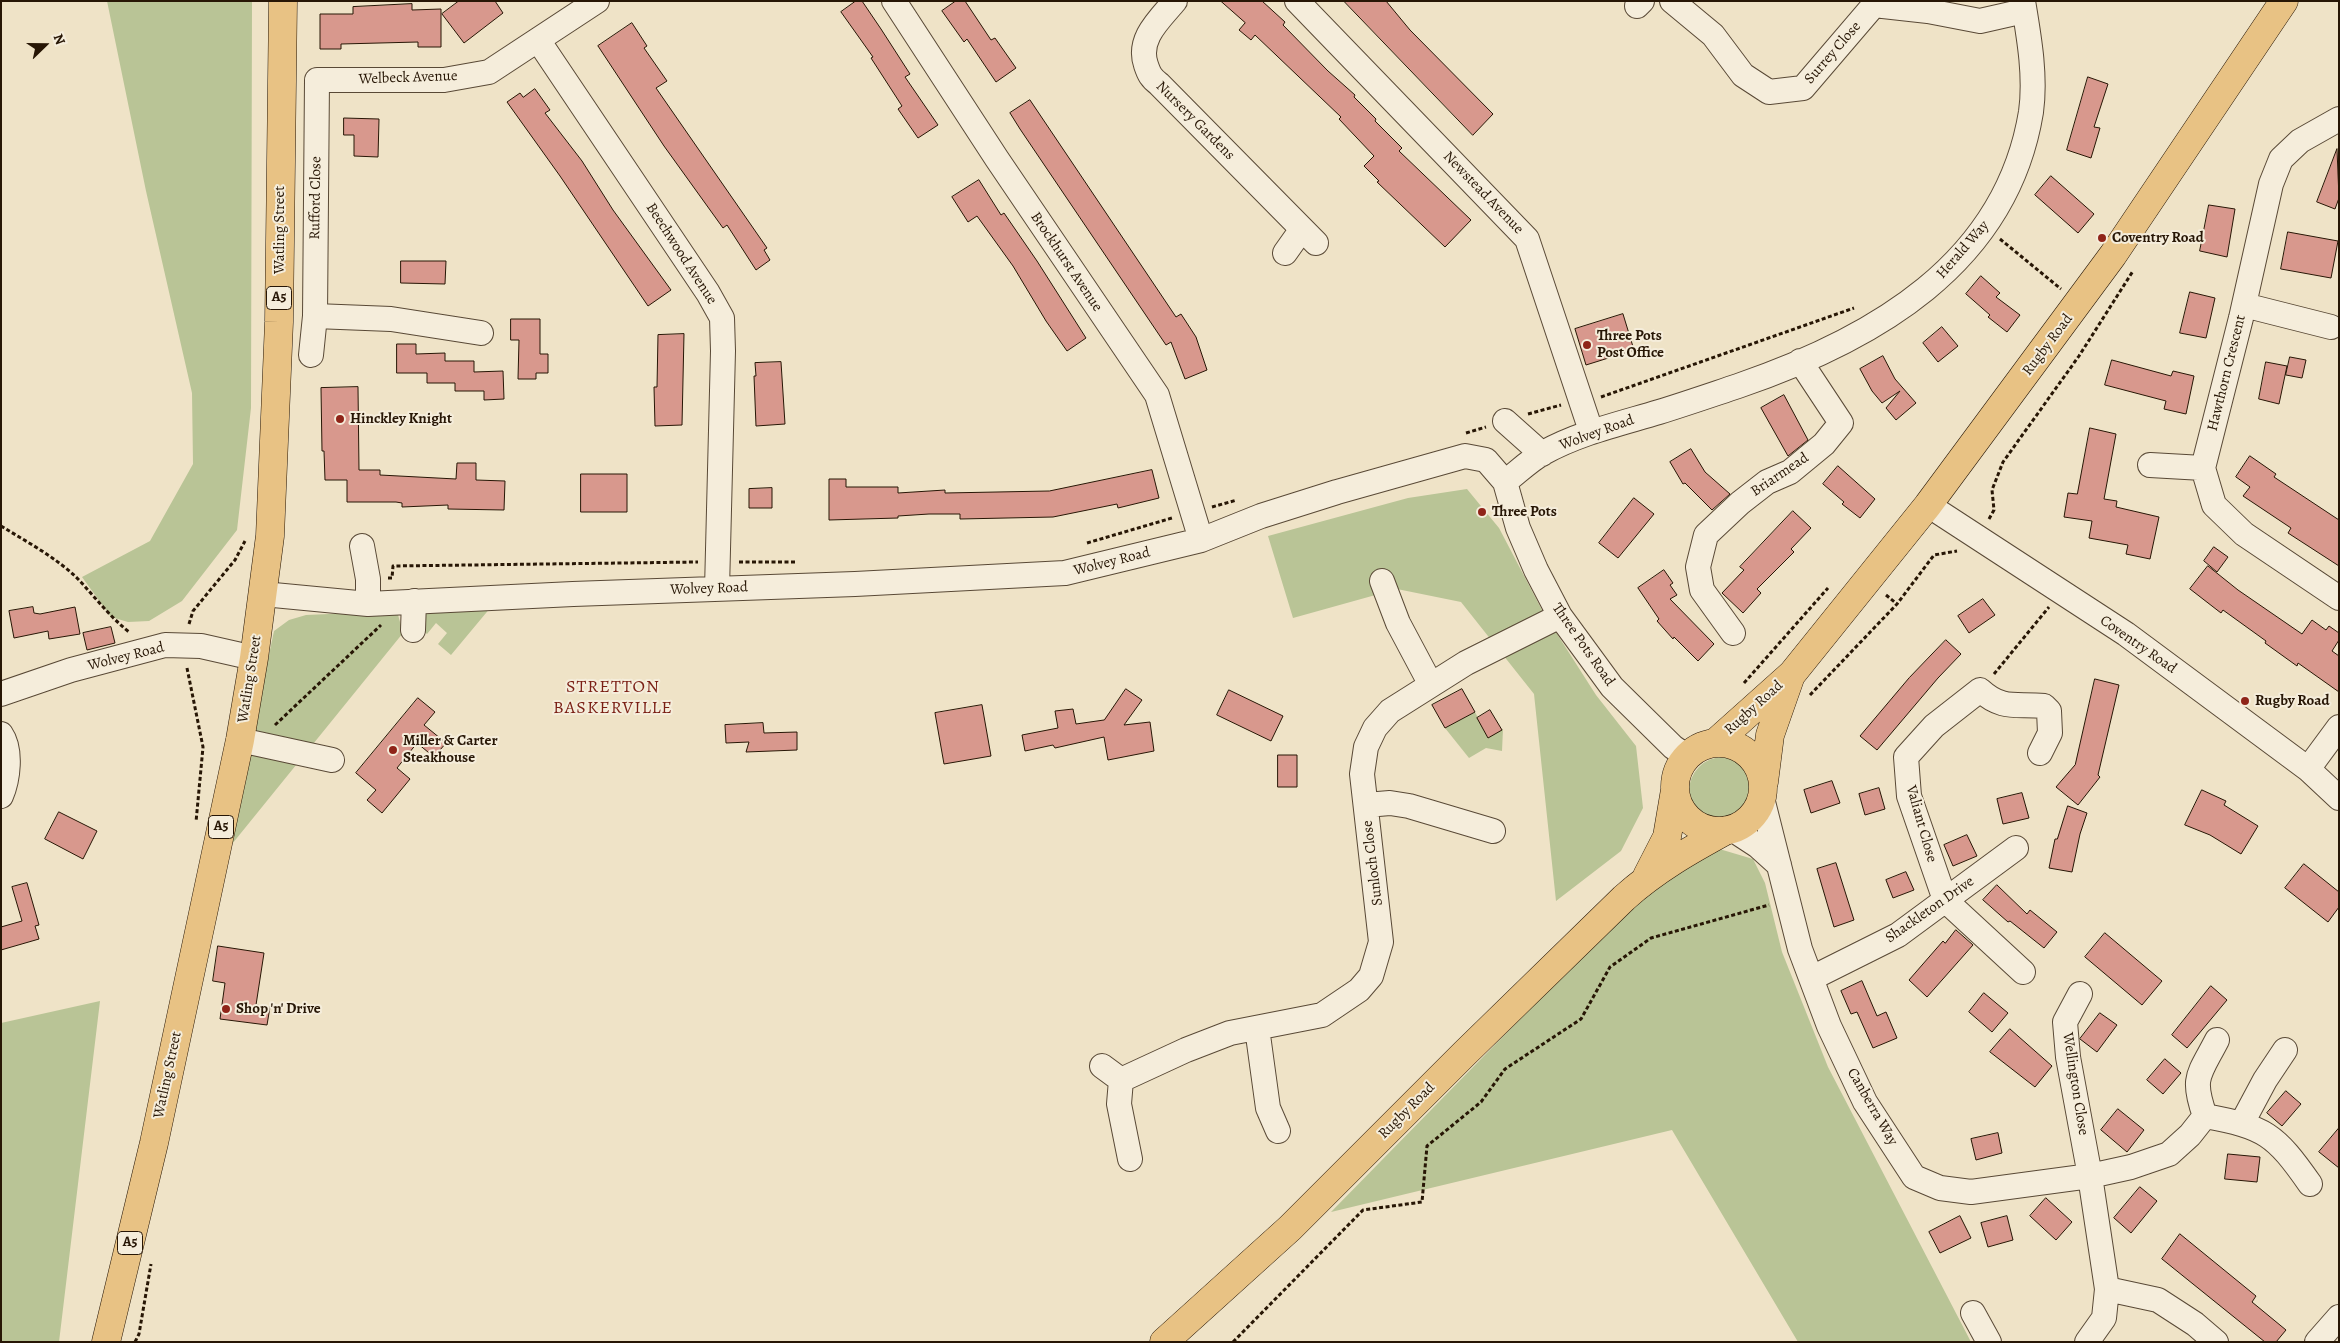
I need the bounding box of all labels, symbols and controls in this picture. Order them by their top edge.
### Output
street label: Surrey Close [1801,18,1865,88]
north arrow [20,20,70,70]
text: N [49,31,70,47]
street label: Welbeck Avenue [358,67,458,89]
street label: Nursery Gardens [1152,78,1238,164]
street label: Newstead Avenue [1439,148,1527,238]
street label: Rufford Close [306,156,326,240]
street label: Watling Street [271,186,289,274]
street label: Beechwood Avenue [642,200,720,308]
street label: Brockhurst Avenue [1026,209,1106,315]
street label: Herald Way [1933,217,1993,283]
place label: Coventry Road [2112,229,2204,247]
marker: Coventry Road [2096,232,2108,244]
road number: A5 [266,286,292,310]
street label: Rugby Road [2019,311,2077,379]
street label: Hawthorn Crescent [2204,313,2250,433]
place label: Three Pots Post Office [1597,327,1664,362]
marker: Three Pots Post Office [1581,339,1593,351]
place label: Hinckley Knight [350,410,452,428]
street label: Wolvey Road [1557,411,1637,455]
marker: Hinckley Knight [334,413,346,425]
street label: Briarmead [1748,449,1812,501]
place label: Three Pots [1492,503,1557,521]
marker: Three Pots [1476,506,1488,518]
street label: Wolvey Road [1072,544,1152,580]
street label: Wolvey Road [670,579,748,599]
street label: Three Pots Road [1548,600,1618,690]
street label: Coventry Road [2096,612,2180,678]
street label: Watling Street [234,634,266,724]
street label: Wolvey Road [86,639,166,675]
district label: STRETTON BASKERVILLE [552,677,674,720]
street label: Rugby Road [1721,677,1787,739]
place label: Rugby Road [2255,692,2329,710]
marker: Rugby Road [2239,695,2251,707]
place label: Miller & Carter Steakhouse [403,732,498,767]
marker: Miller & Carter Steakhouse [387,744,399,756]
street label: Valiant Close [1901,783,1941,865]
road number: A5 [208,816,234,839]
street label: Sunloch Close [1359,819,1387,907]
street label: Shackleton Drive [1882,873,1978,947]
place label: Shop 'n' Drive [236,1000,321,1018]
marker: Shop 'n' Drive [220,1003,232,1015]
street label: Watling Street [150,1030,186,1120]
street label: Wellington Close [2058,1031,2092,1137]
street label: Canberra Way [1843,1065,1901,1149]
street label: Rugby Road [1375,1079,1439,1143]
road number: A5 [118,1232,142,1254]

